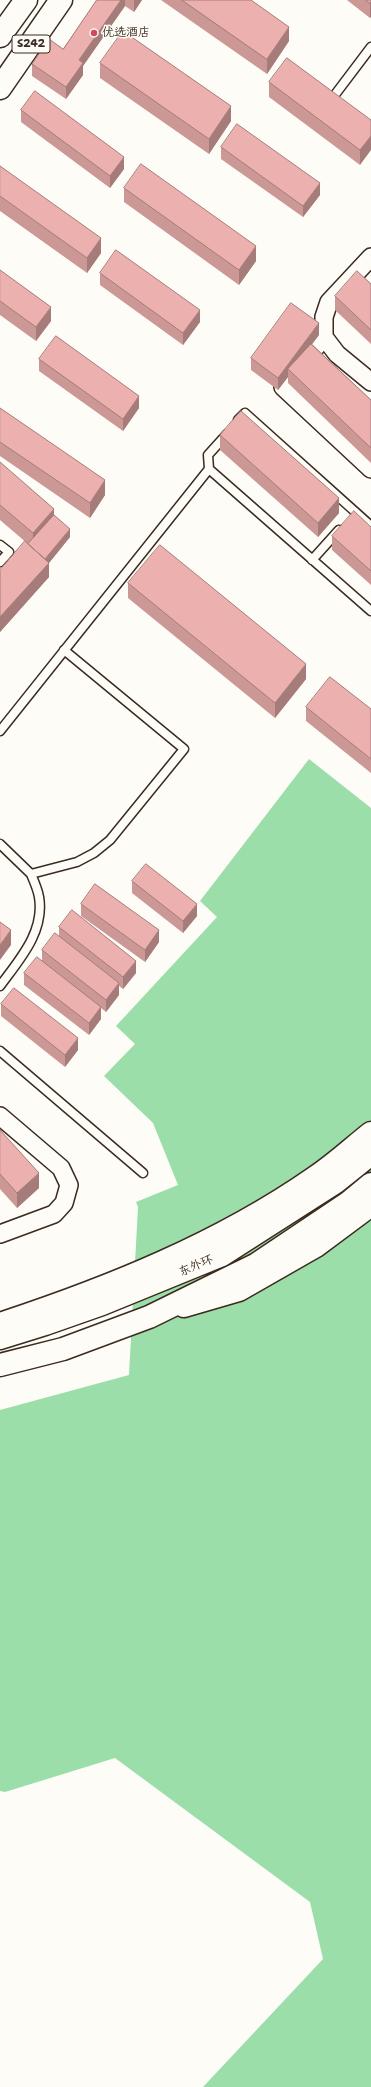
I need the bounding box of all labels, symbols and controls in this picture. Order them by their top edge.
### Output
place label: 优选酒店 [102,26,150,40]
marker: 优选酒店 [89,28,99,38]
road number: S242 [12,35,50,53]
street label: 东外环 [177,1252,215,1280]

